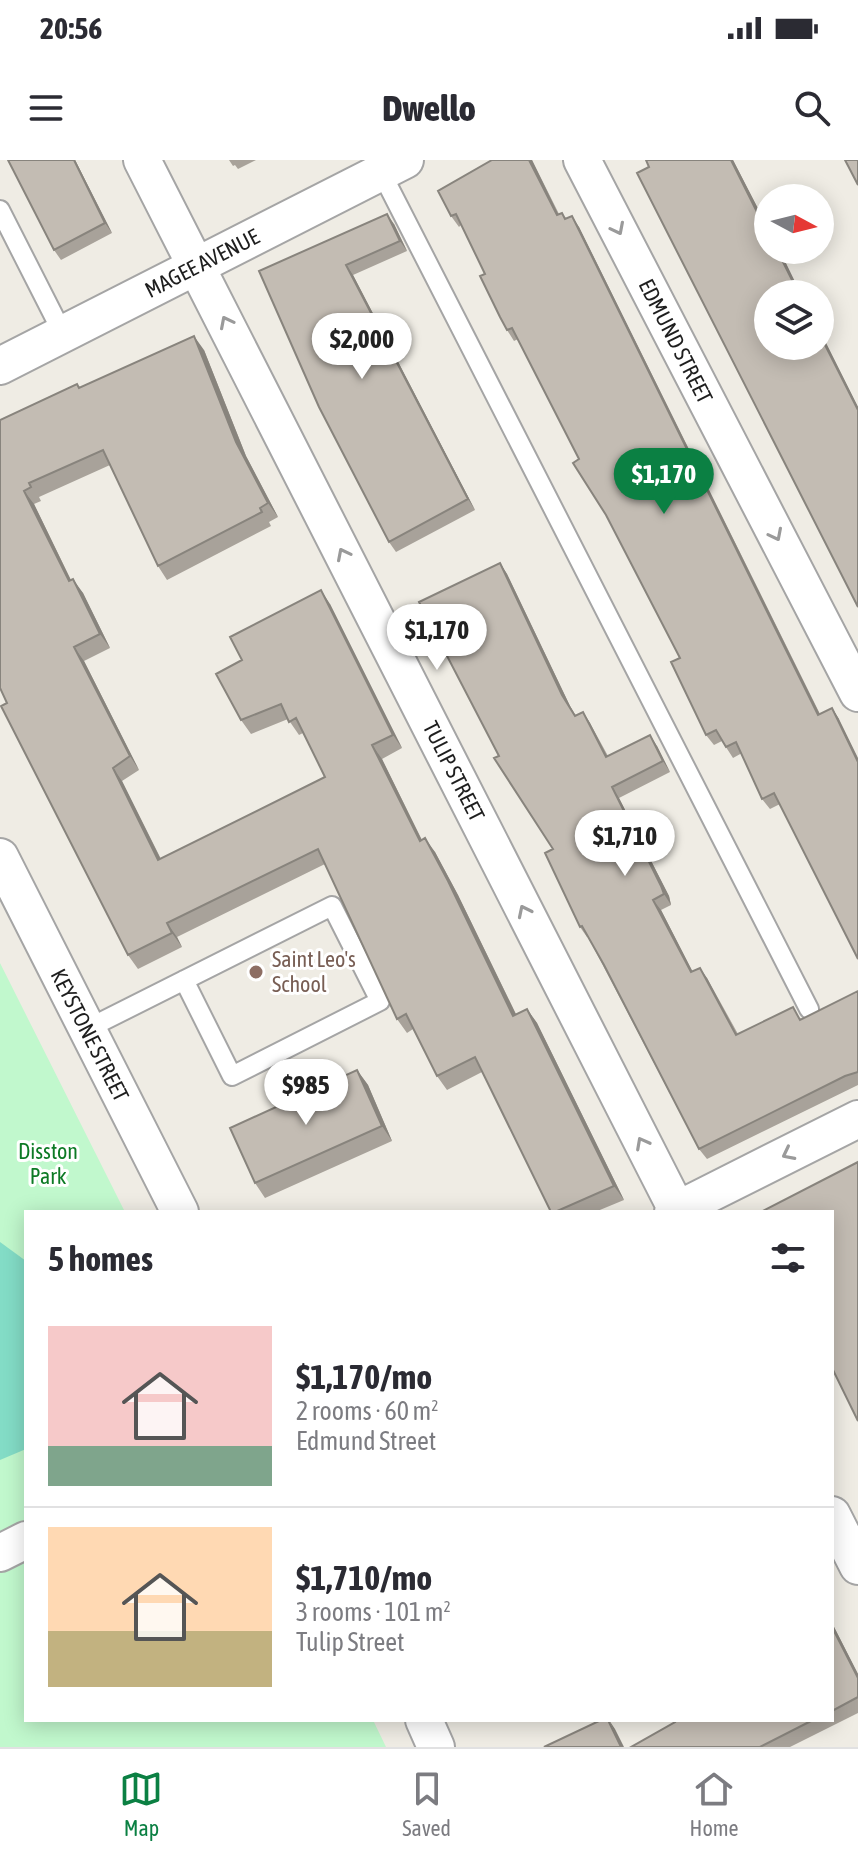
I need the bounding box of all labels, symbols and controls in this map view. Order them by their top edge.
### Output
text: 20:56 [40,11,102,45]
icon: menu [24,86,68,130]
icon: search [790,86,834,130]
text: Dwello [382,87,476,129]
north arrow [754,184,834,264]
map controls [754,184,834,360]
one-way arrow [608,221,623,236]
street label: MAGEE AVENUE [141,223,264,303]
street label: EDMUND STREET [634,274,719,408]
button: layers [754,280,834,360]
pin: $2,000 [297,313,427,381]
one-way arrow [220,316,236,331]
text: $2,000 [330,324,394,354]
pin: $1,170 [599,448,729,516]
text: $1,170 [632,459,696,489]
one-way arrow [766,526,782,541]
one-way arrow [337,548,353,563]
pin: $1,170 [372,604,502,672]
text: $1,170 [405,615,469,645]
street label: TULIP STREET [418,717,490,826]
pin: $1,710 [560,810,690,878]
text: $1,710 [593,821,657,851]
one-way arrow [519,904,534,919]
place label: Saint Leo's School [272,946,356,997]
marker: Saint Leo's School [247,963,265,981]
street label: KEYSTONE STREET [46,965,135,1106]
pin: $985 [259,1059,353,1127]
text: $985 [282,1070,330,1100]
one-way arrow [636,1136,651,1151]
park label: Disston Park [18,1138,78,1189]
one-way arrow [782,1144,797,1159]
icon: filters [766,1236,810,1280]
text: 5 homes [48,1239,153,1278]
text: $1,170/mo [296,1357,432,1396]
icon: home [112,1358,208,1454]
text: 2 rooms · 60 m² [296,1396,438,1426]
text: Edmund Street [296,1426,436,1456]
text: $1,710/mo [296,1558,432,1597]
icon: home [112,1559,208,1655]
text: 3 rooms · 101 m² [296,1597,451,1627]
text: Tulip Street [296,1627,404,1657]
tab: Map [119,1767,163,1841]
tab: Saved [402,1767,451,1841]
tab: Home [690,1767,739,1841]

